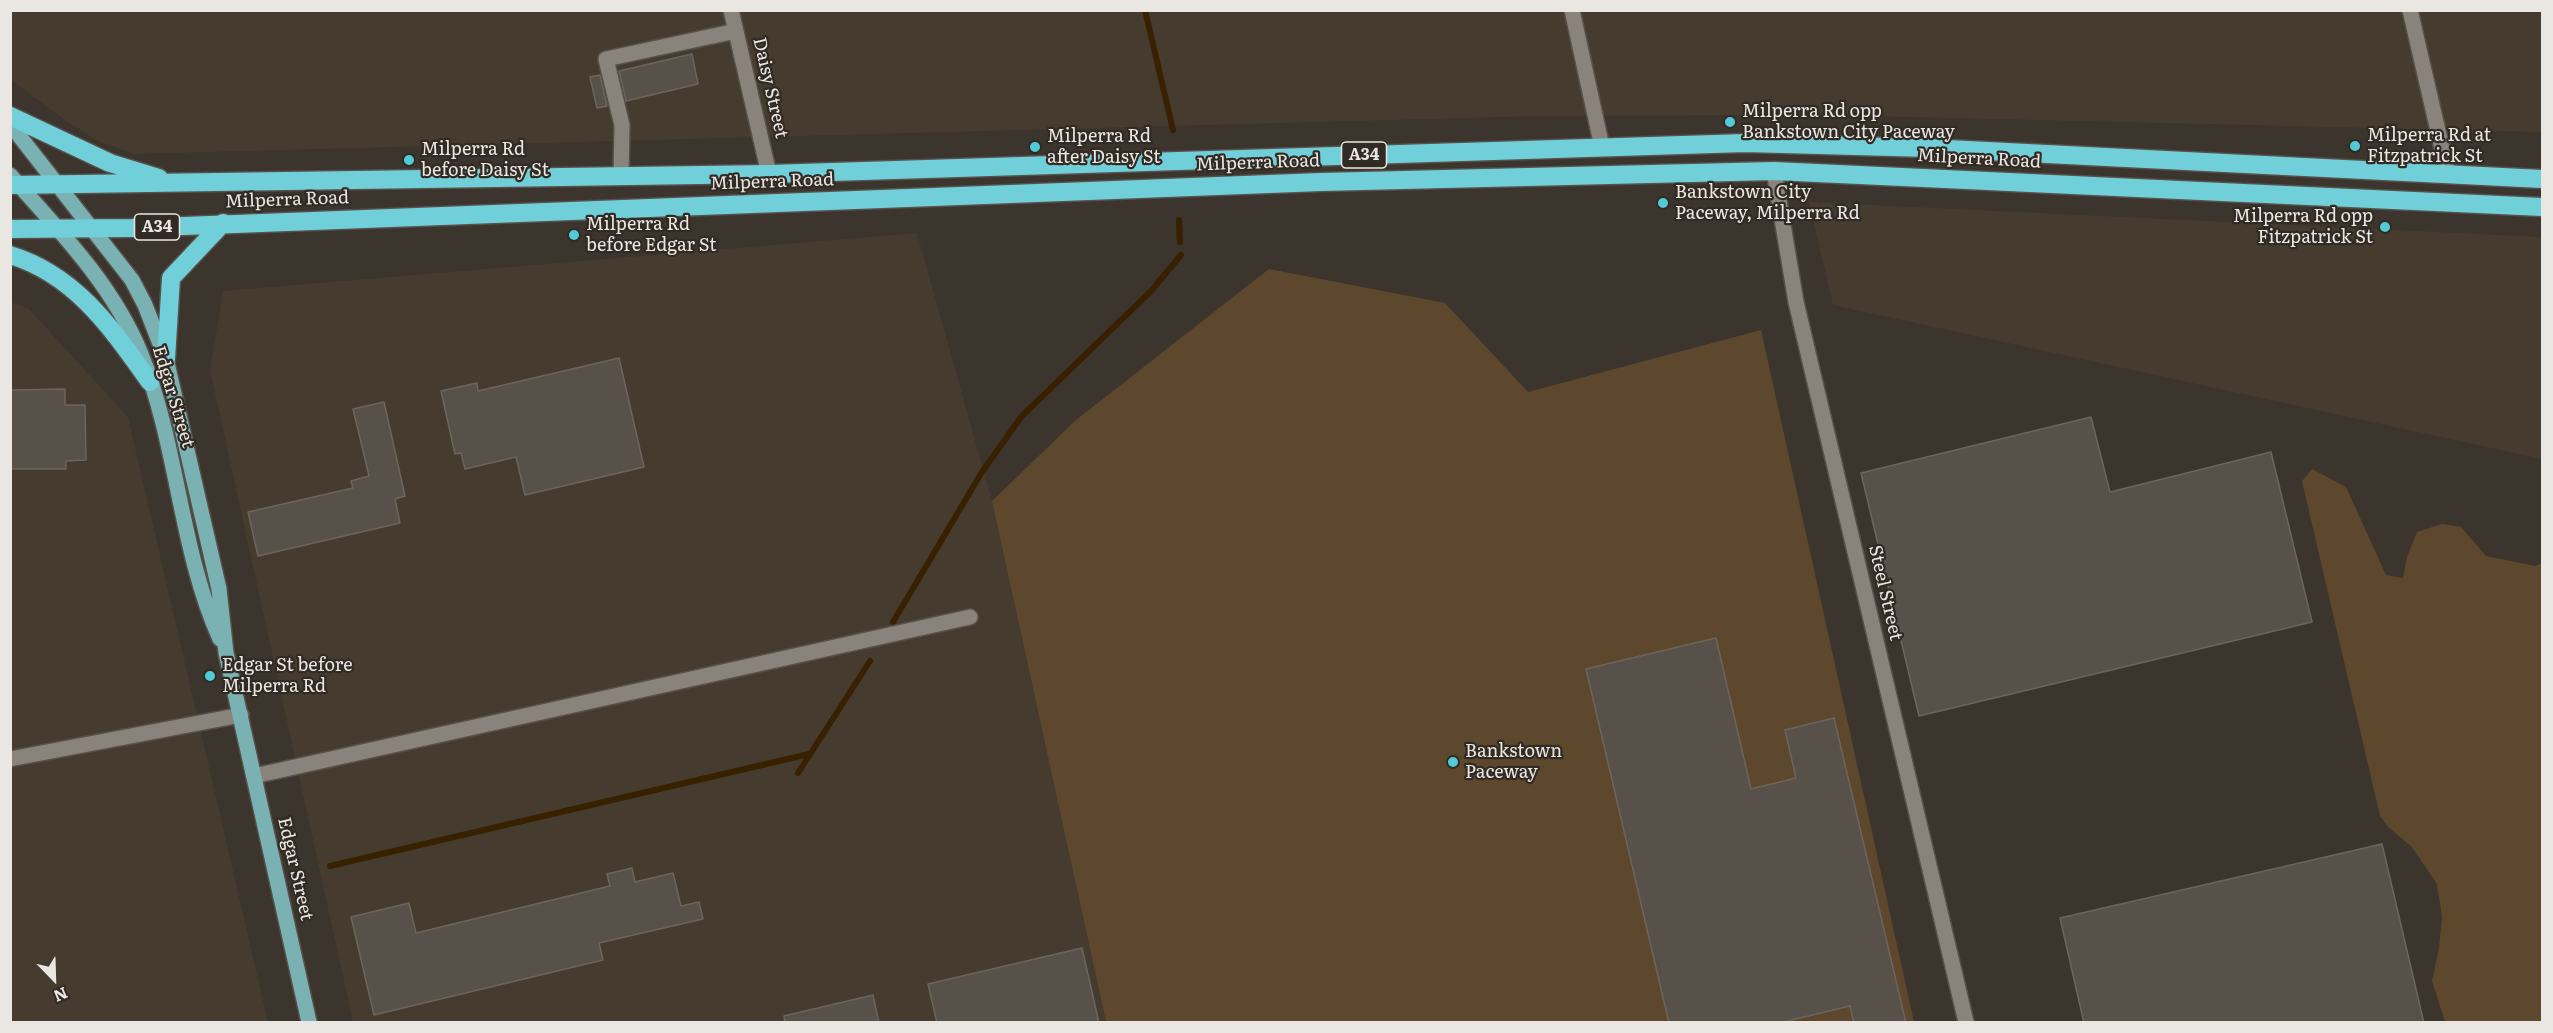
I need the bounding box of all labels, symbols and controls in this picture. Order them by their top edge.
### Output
street label: Daisy Street [748,35,792,141]
place label: Milperra Rd opp Bankstown City Paceway [1742,101,1955,144]
marker: Milperra Rd opp Bankstown City Paceway [1723,115,1737,129]
place label: Milperra Rd at Fitzpatrick St [2367,125,2491,168]
place label: Milperra Rd after Daisy St [1047,126,1161,168]
place label: Milperra Rd before Daisy St [421,139,549,182]
marker: Milperra Rd at Fitzpatrick St [2348,139,2362,153]
marker: Milperra Rd after Daisy St [1028,140,1042,154]
road number: A34 [1342,142,1386,168]
street label: Milperra Road [1916,145,2042,173]
street label: Milperra Road [1196,150,1320,176]
marker: Milperra Rd before Daisy St [402,153,416,167]
street label: Milperra Road [710,169,834,195]
place label: Bankstown City Paceway, Milperra Rd [1675,182,1860,224]
street label: Milperra Road [225,187,349,213]
marker: Bankstown City Paceway, Milperra Rd [1656,196,1670,210]
place label: Milperra Rd opp Fitzpatrick St [2233,206,2373,248]
road number: A34 [134,214,180,240]
place label: Milperra Rd before Edgar St [586,214,717,256]
marker: Milperra Rd opp Fitzpatrick St [2378,220,2392,234]
marker: Milperra Rd before Edgar St [567,228,581,242]
street label: Edgar Street [147,343,199,451]
street label: Steel Street [1864,543,1906,643]
place label: Edgar St before Milperra Rd [222,655,353,698]
marker: Edgar St before Milperra Rd [203,669,217,683]
place label: Bankstown Paceway [1465,741,1562,783]
marker: Bankstown Paceway [1446,755,1460,769]
street label: Edgar Street [273,815,317,923]
north arrow [24,949,84,1009]
text: N [50,982,72,1009]

